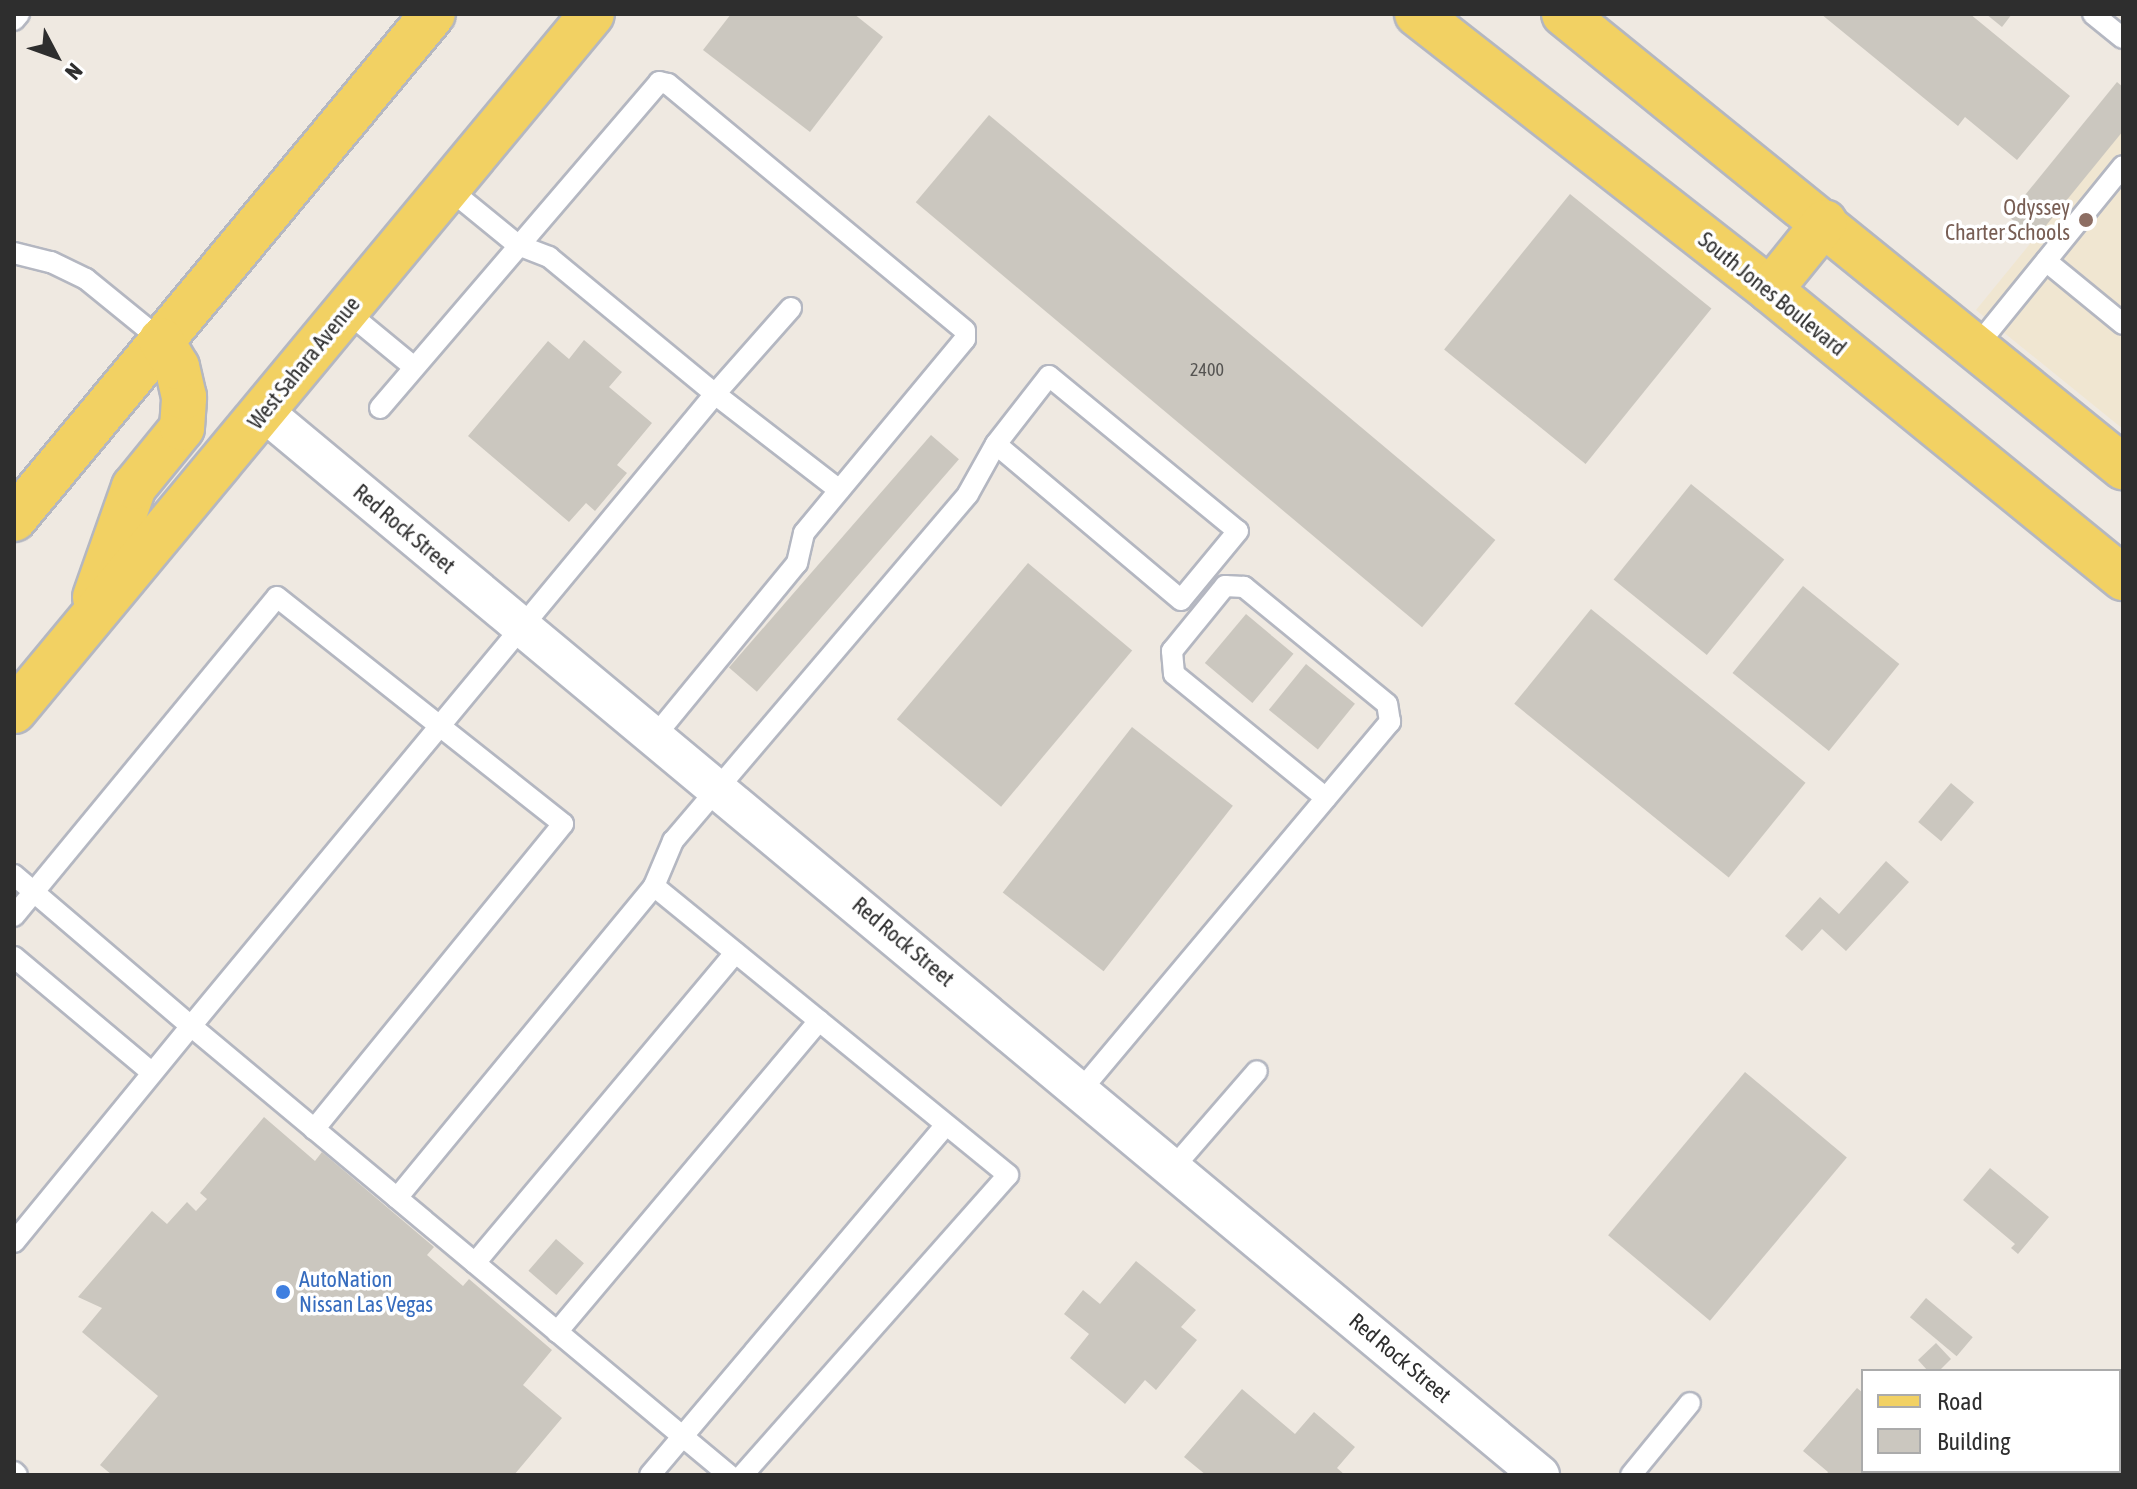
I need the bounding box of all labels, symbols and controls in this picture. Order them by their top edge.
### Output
north arrow [16,16,96,96]
text: N [60,58,88,85]
place label: Odyssey Charter Schools [1945,194,2070,246]
marker: Odyssey Charter Schools [2077,211,2095,229]
street label: South Jones Boulevard [1693,227,1851,361]
street label: West Sahara Avenue [242,291,366,435]
house number: 2400 [1190,359,1224,381]
street label: Red Rock Street [348,479,460,579]
street label: Red Rock Street [847,892,959,992]
place label: AutoNation Nissan Las Vegas [299,1266,433,1318]
marker: AutoNation Nissan Las Vegas [274,1283,292,1301]
street label: Red Rock Street [1344,1308,1456,1408]
legend [1861,1369,2121,1473]
text: Road [1937,1388,1983,1415]
text: Building [1937,1428,2010,1455]

